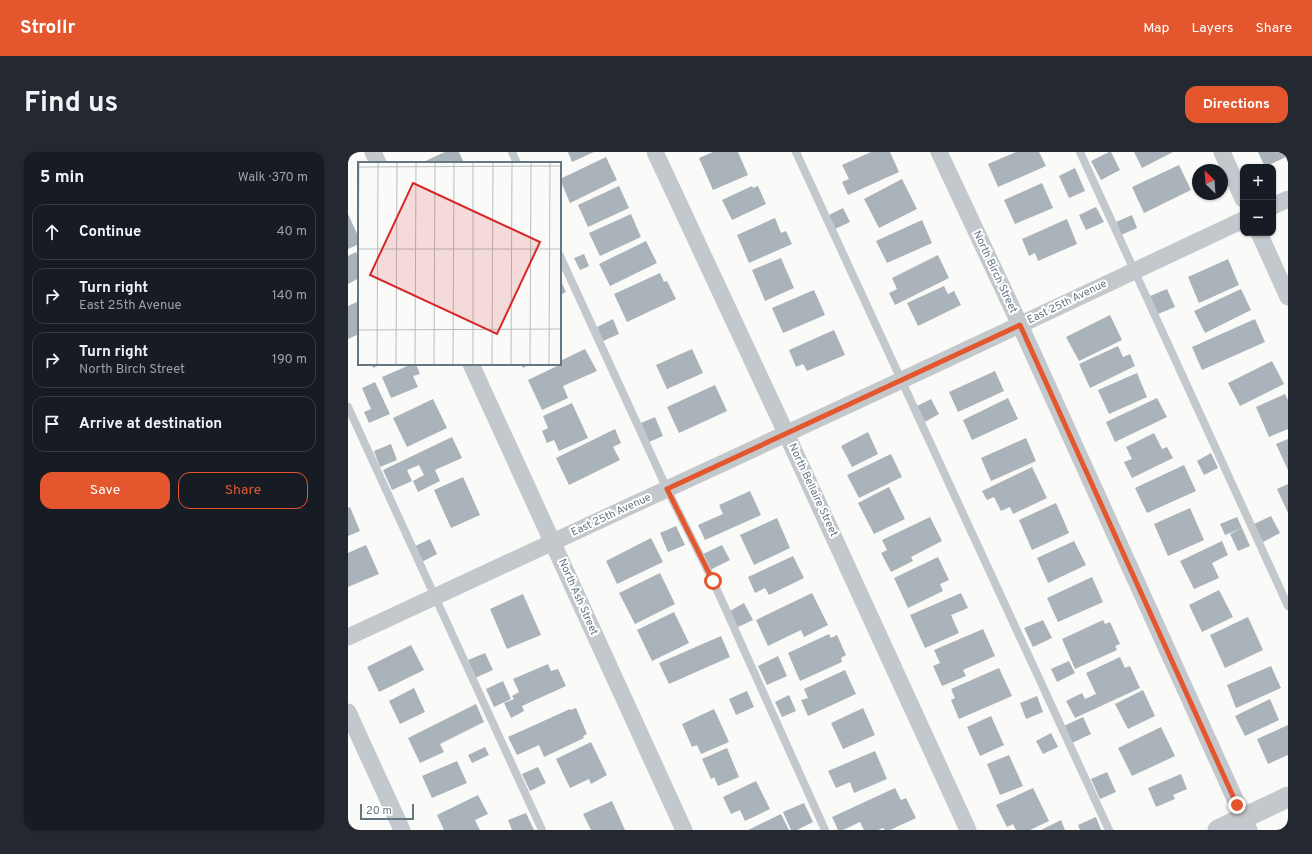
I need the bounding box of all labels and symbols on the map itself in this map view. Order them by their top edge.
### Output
inset map [358,162,561,365]
north arrow [1192,164,1228,200]
street label: North Birch Street [970,228,1020,316]
street label: East 25th Avenue [1025,277,1109,327]
street label: North Bellaire Street [785,441,841,539]
street label: East 25th Avenue [569,490,653,540]
street label: North Ash Street [555,557,601,637]
route start [704,572,722,590]
route end [1228,796,1246,814]
scale bar [360,802,414,821]

